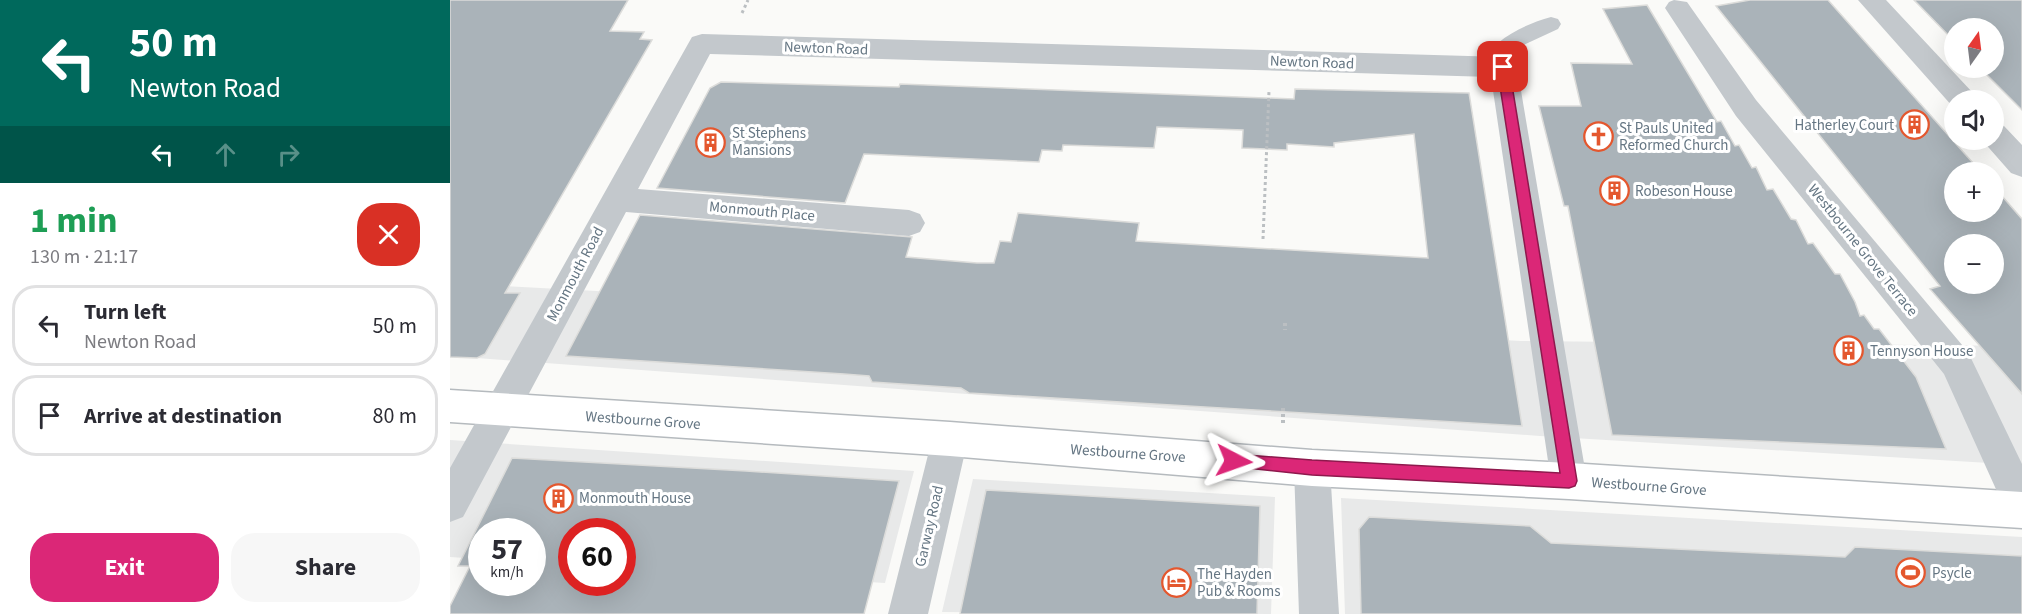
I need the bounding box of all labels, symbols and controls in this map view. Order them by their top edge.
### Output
text: 50 m [129,13,218,73]
north arrow [1944,18,2004,78]
map controls [1944,18,2004,294]
icon: left [30,24,108,102]
street label: Newton Road [783,37,869,60]
pin [1477,41,1528,92]
icon: arrive [1486,50,1519,83]
street label: Newton Road [1269,51,1355,74]
text: Newton Road [129,69,281,108]
button: sound [1944,90,2004,150]
building icon: Hatherley Court [1899,109,1931,141]
place label: Hatherley Court [1795,115,1894,136]
place label: St Pauls United Reformed Church [1619,118,1729,156]
church icon: St Pauls United Reformed Church [1582,121,1614,153]
place label: St Stephens Mansions [732,123,806,161]
building icon: St Stephens Mansions [695,126,727,158]
icon: left [146,138,179,171]
icon: ahead [209,138,242,171]
icon: right [272,138,305,171]
button: + [1944,162,2004,222]
building icon: Robeson House [1598,175,1630,207]
street label: Westbourne Grove Terrace [1803,180,1923,321]
place label: Robeson House [1635,181,1733,202]
text: 1 min [30,195,118,246]
street label: Monmouth Place [708,196,816,227]
button: close [357,203,420,266]
street label: Monmouth Road [542,223,609,325]
button: − [1944,234,2004,294]
text: 130 m · 21:17 [30,243,138,271]
text: Turn left [84,296,166,328]
icon: left [33,309,66,342]
text: 50 m [372,310,417,342]
text: Newton Road [84,328,197,356]
building icon: Tennyson House [1833,335,1865,367]
place label: Tennyson House [1870,341,1973,362]
icon: arrive [33,399,66,432]
text: Arrive at destination [84,400,282,432]
text: 80 m [372,400,417,432]
street label: Westbourne Grove [585,406,701,435]
position arrow [1202,429,1266,493]
street label: Westbourne Grove [1070,439,1186,468]
street label: Westbourne Grove [1591,472,1707,501]
building icon: Monmouth House [542,482,574,514]
street label: Garway Road [910,483,949,569]
place label: Monmouth House [579,488,691,509]
speed limit sign: 60 [558,518,636,596]
text: 57 [491,528,523,571]
button: Exit [30,533,219,602]
button: Share [231,533,420,602]
sports icon: Psycle [1895,557,1927,589]
text: km/h [490,562,524,583]
place label: Psycle [1932,563,1972,584]
place label: The Hayden Pub & Rooms [1197,564,1280,602]
hotel icon: The Hayden Pub & Rooms [1160,567,1192,599]

